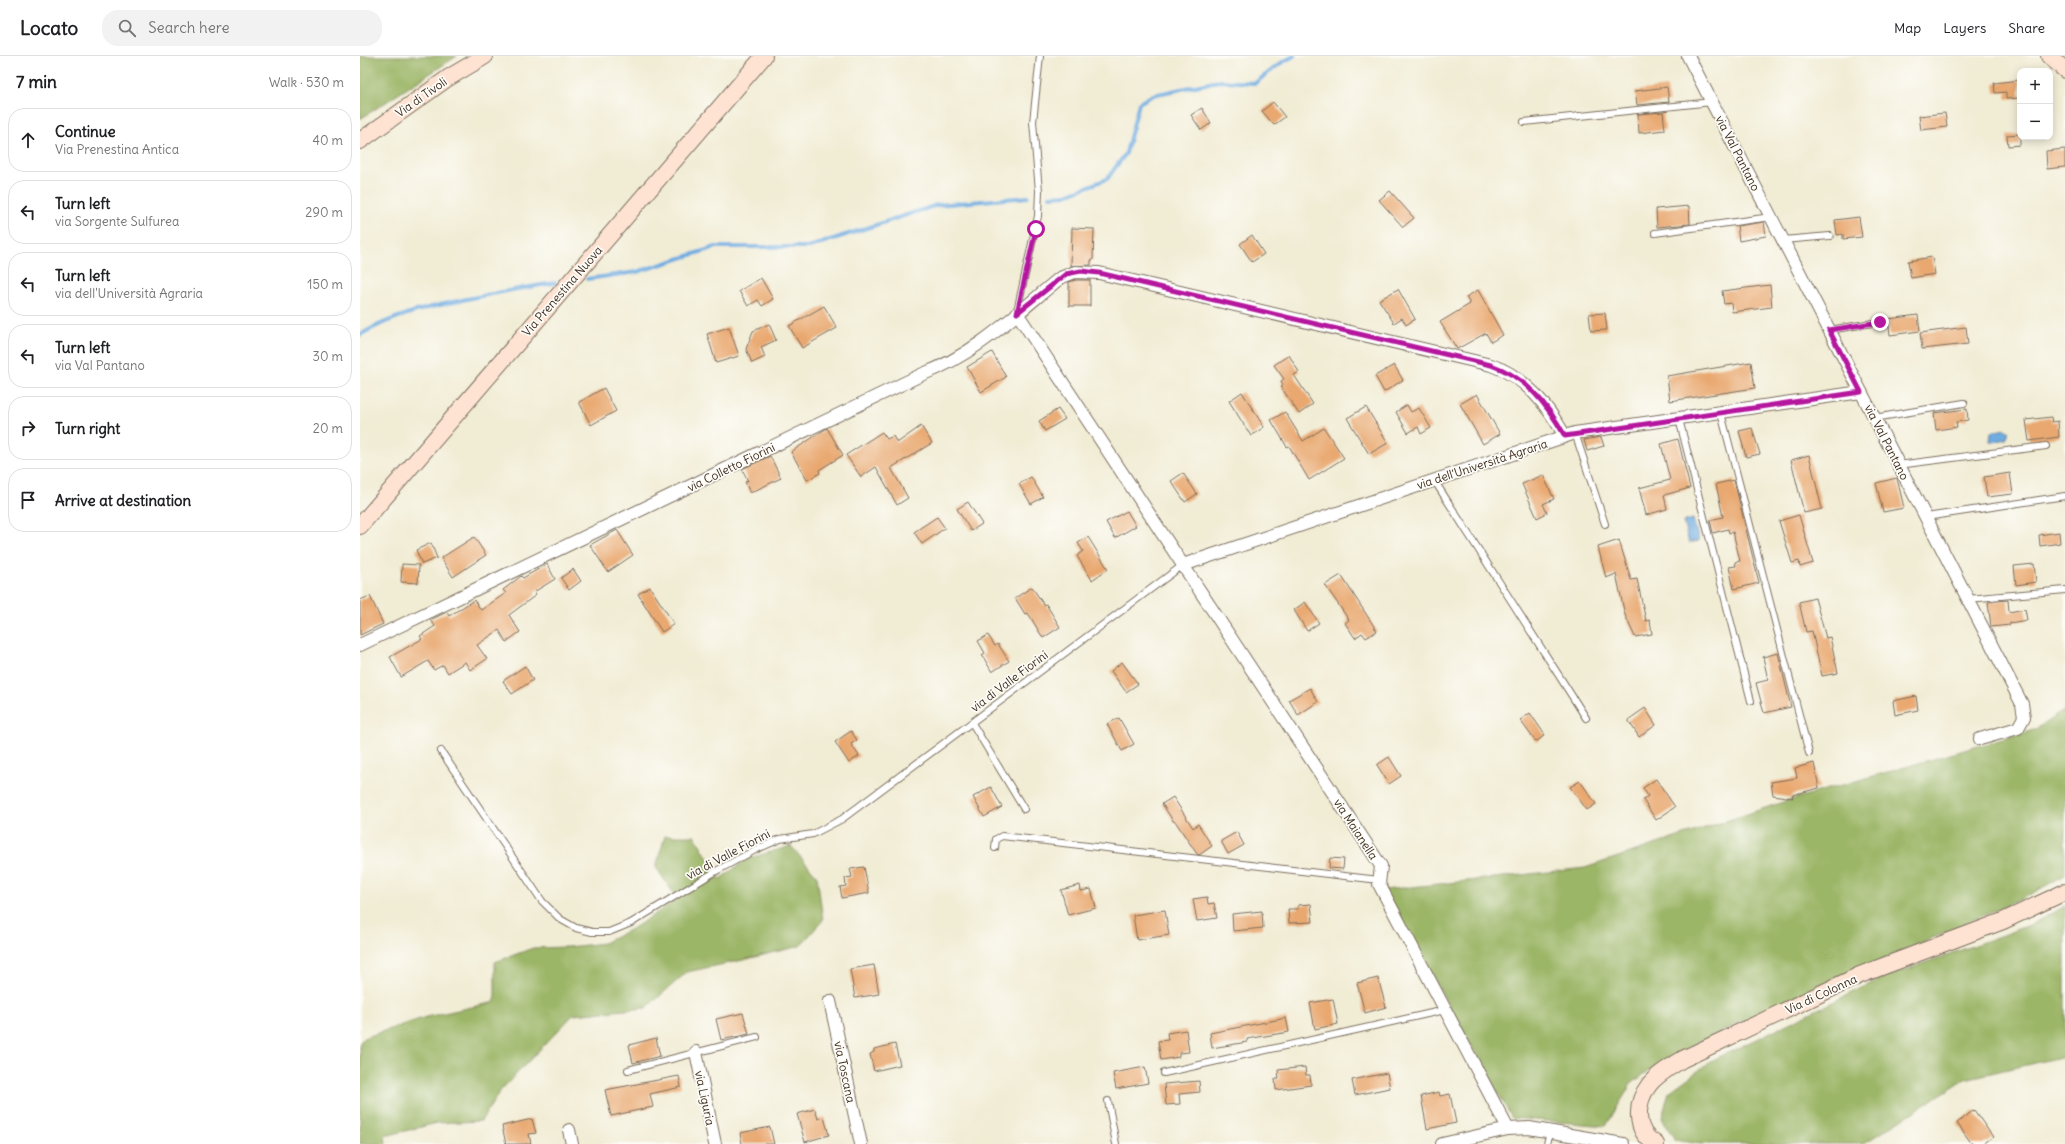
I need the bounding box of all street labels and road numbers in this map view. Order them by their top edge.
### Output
street label: Via di Tivoli [392,74,450,120]
street label: via Val Pantano [1713,113,1764,194]
street label: Via Prenestina Nuova [519,243,605,339]
street label: via Val Pantano [1862,402,1913,483]
street label: via dell'Università Agraria [1415,436,1549,492]
street label: via Colletto Fiorini [685,439,777,495]
street label: via di Valle Fiorini [967,647,1051,715]
street label: via Maianella [1331,796,1381,863]
street label: via di Valle Fiorini [683,826,773,882]
street label: Via di Colonna [1783,971,1859,1017]
street label: via Toscana [831,1040,859,1104]
street label: via Liguria [692,1069,718,1127]

